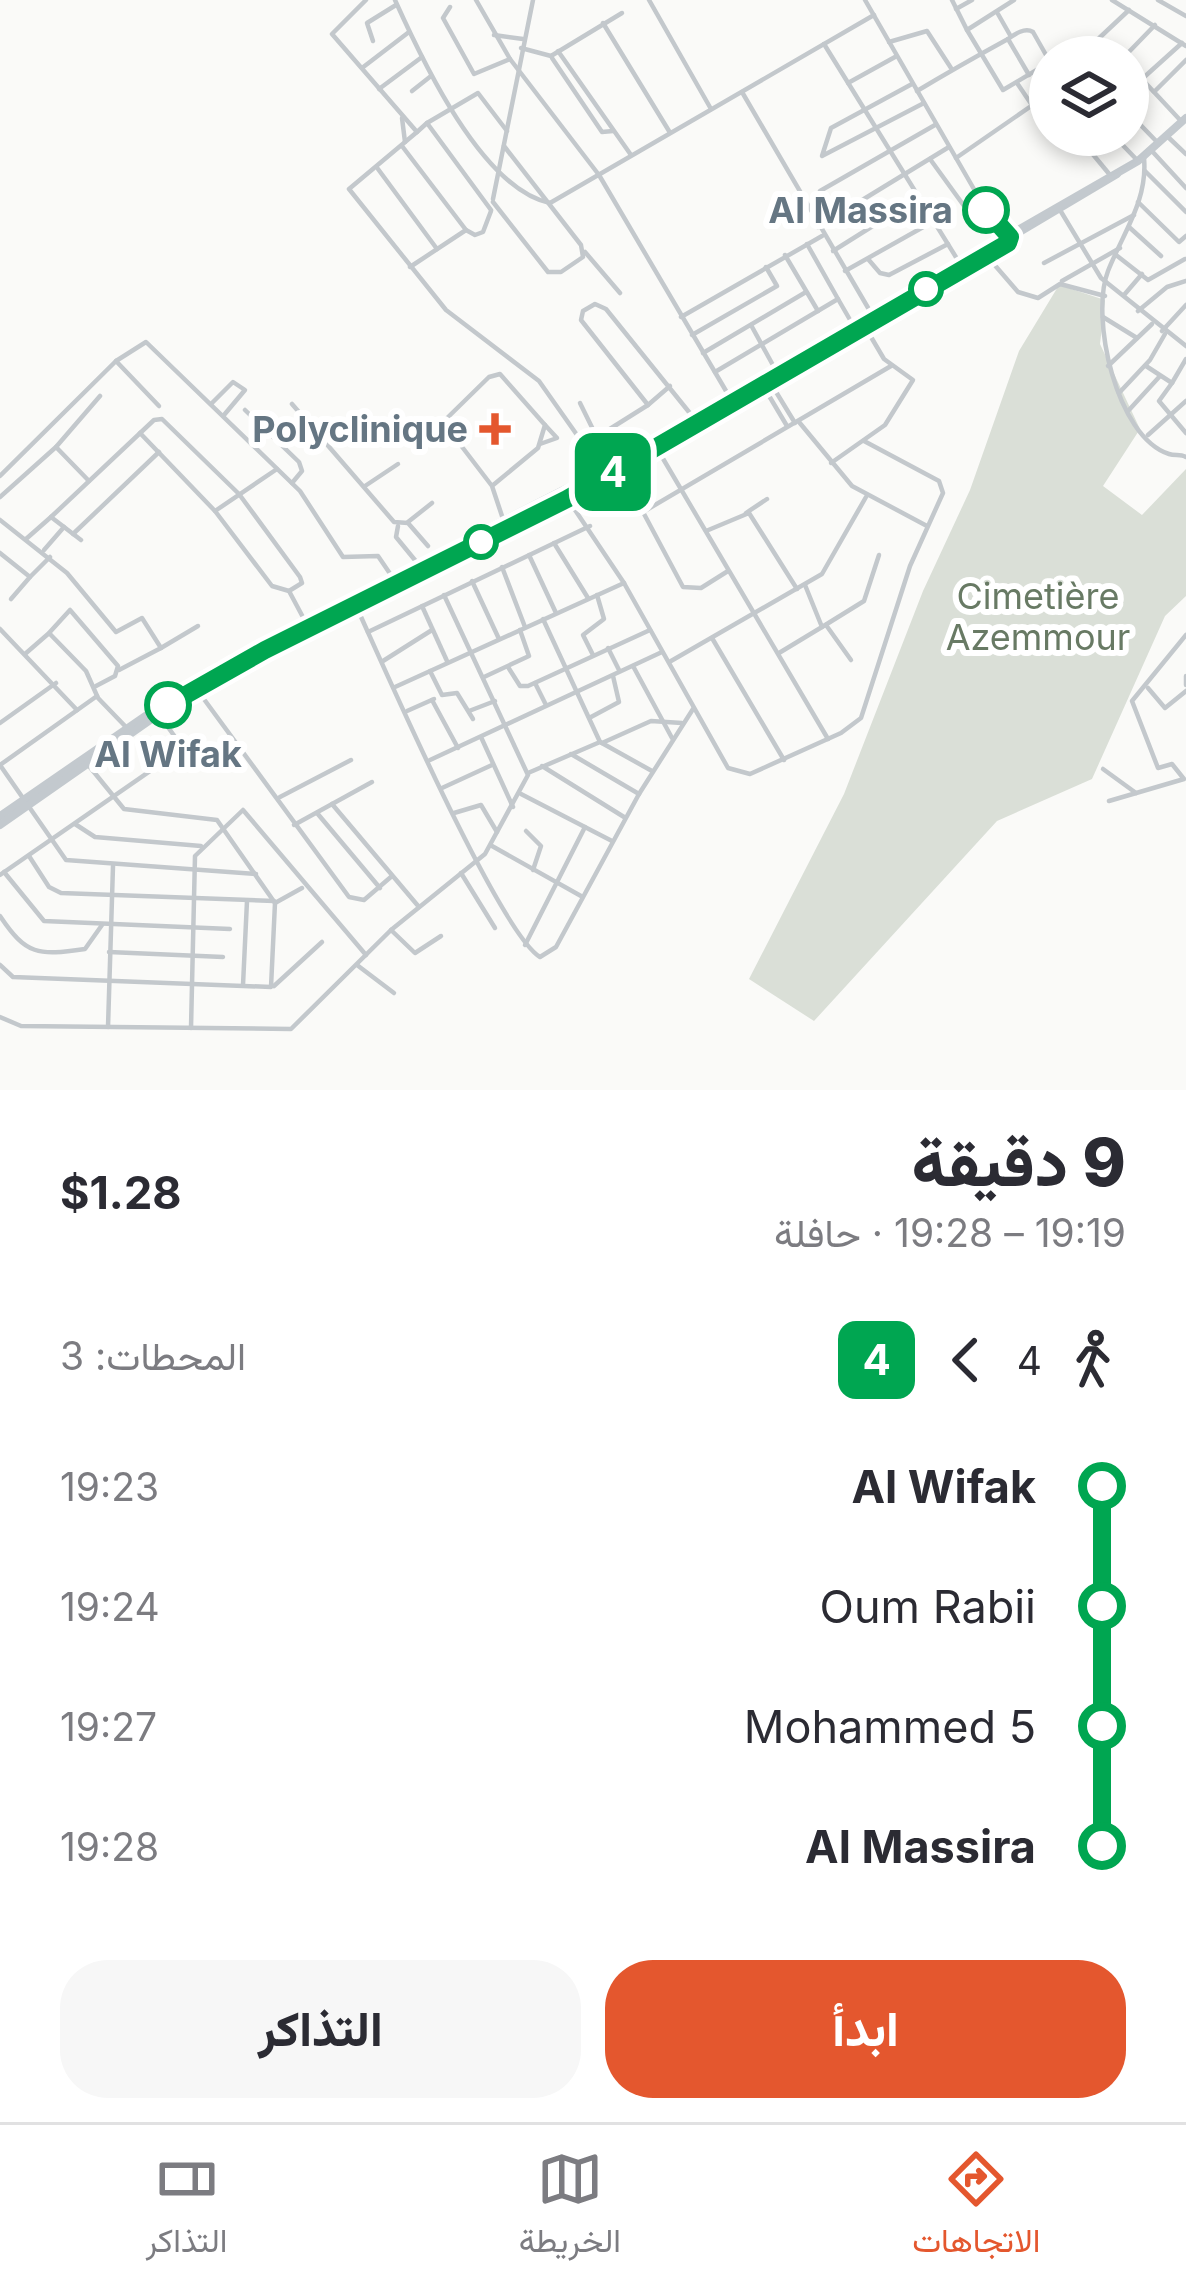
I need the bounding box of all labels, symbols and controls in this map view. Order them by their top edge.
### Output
map controls [1029,36,1149,156]
button: layers [1029,36,1149,156]
place label: Al Massira [768,188,953,232]
marker: Al Massira [964,188,1008,232]
unlabelled marker [910,273,942,305]
place label: Polyclinique [252,407,468,451]
marker: Polyclinique [479,413,511,445]
line badge: 4 [574,433,652,511]
text: 4 [599,446,627,497]
unlabelled marker [465,526,497,558]
park label: Cimetière Azemmour [946,574,1130,659]
marker: Al Wifak [146,683,190,727]
place label: Al Wifak [94,732,242,776]
text: 9 دقيقة [912,1122,1126,1202]
text: $1.28 [60,1165,182,1220]
text: 19:19 – 19:28 · حافلة [774,1209,1126,1256]
icon: back [933,1327,999,1393]
icon: walk [1060,1327,1126,1393]
text: المحطات: 3 [60,1332,246,1379]
text: 4 [862,1334,891,1385]
text: 4 [1017,1337,1042,1384]
text: Al Wifak [851,1459,1036,1514]
text: 19:23 [60,1463,159,1510]
text: Oum Rabii [820,1579,1036,1634]
text: 19:24 [60,1583,160,1630]
text: Mohammed 5 [744,1699,1036,1754]
text: 19:27 [60,1703,157,1750]
text: Al Massira [805,1819,1036,1874]
text: 19:28 [60,1823,159,1870]
button: التذاكر [60,1960,581,2098]
button: ابدأ [605,1960,1126,2098]
tab: التذاكر [146,2146,227,2270]
tab: الخريطة [519,2146,621,2270]
tab: الاتجاهات [912,2146,1040,2270]

